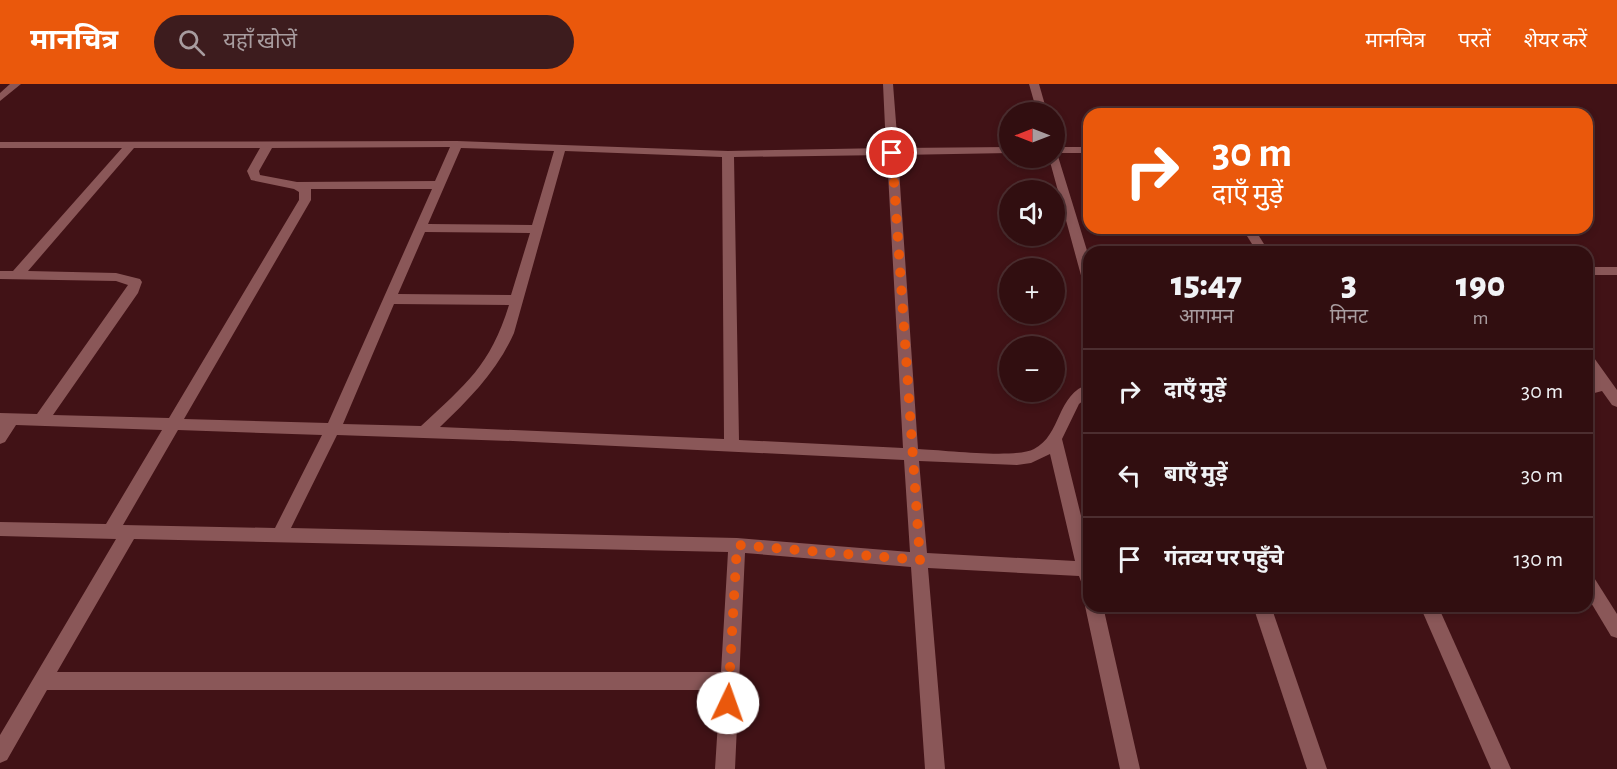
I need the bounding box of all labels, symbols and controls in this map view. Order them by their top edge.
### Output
search box [154,15,574,69]
icon: search [175,26,208,59]
text: मानचित्र [30,27,118,55]
text: यहाँ खोजें [223,30,297,52]
text: मानचित्र [1365,30,1425,51]
text: परतें [1458,30,1491,51]
text: शेयर करें [1524,30,1587,51]
north arrow [999,102,1065,168]
map controls [999,102,1065,402]
pin [866,127,917,178]
icon: right [1113,132,1191,210]
text: 30 m [1212,132,1292,174]
icon: arrive [875,136,908,169]
button: sound [999,180,1065,246]
text: दाएँ मुड़ें [1212,181,1283,208]
button: + [999,258,1065,324]
text: 15:47 [1171,266,1242,302]
text: 3 [1341,266,1357,302]
text: 190 [1456,267,1505,303]
text: आगमन [1179,307,1234,327]
text: मिनट [1330,307,1368,327]
text: m [1473,308,1489,328]
button: − [999,336,1065,402]
icon: right [1113,375,1146,408]
text: दाएँ मुड़ें [1164,379,1226,401]
text: 30 m [1521,380,1563,402]
icon: left [1113,459,1146,492]
text: बाएँ मुड़ें [1164,463,1228,485]
text: 30 m [1521,464,1563,486]
icon: arrive [1113,543,1146,576]
text: गंतव्य पर पहुँचे [1164,547,1284,569]
text: 130 m [1514,548,1563,570]
position arrow [696,671,760,735]

